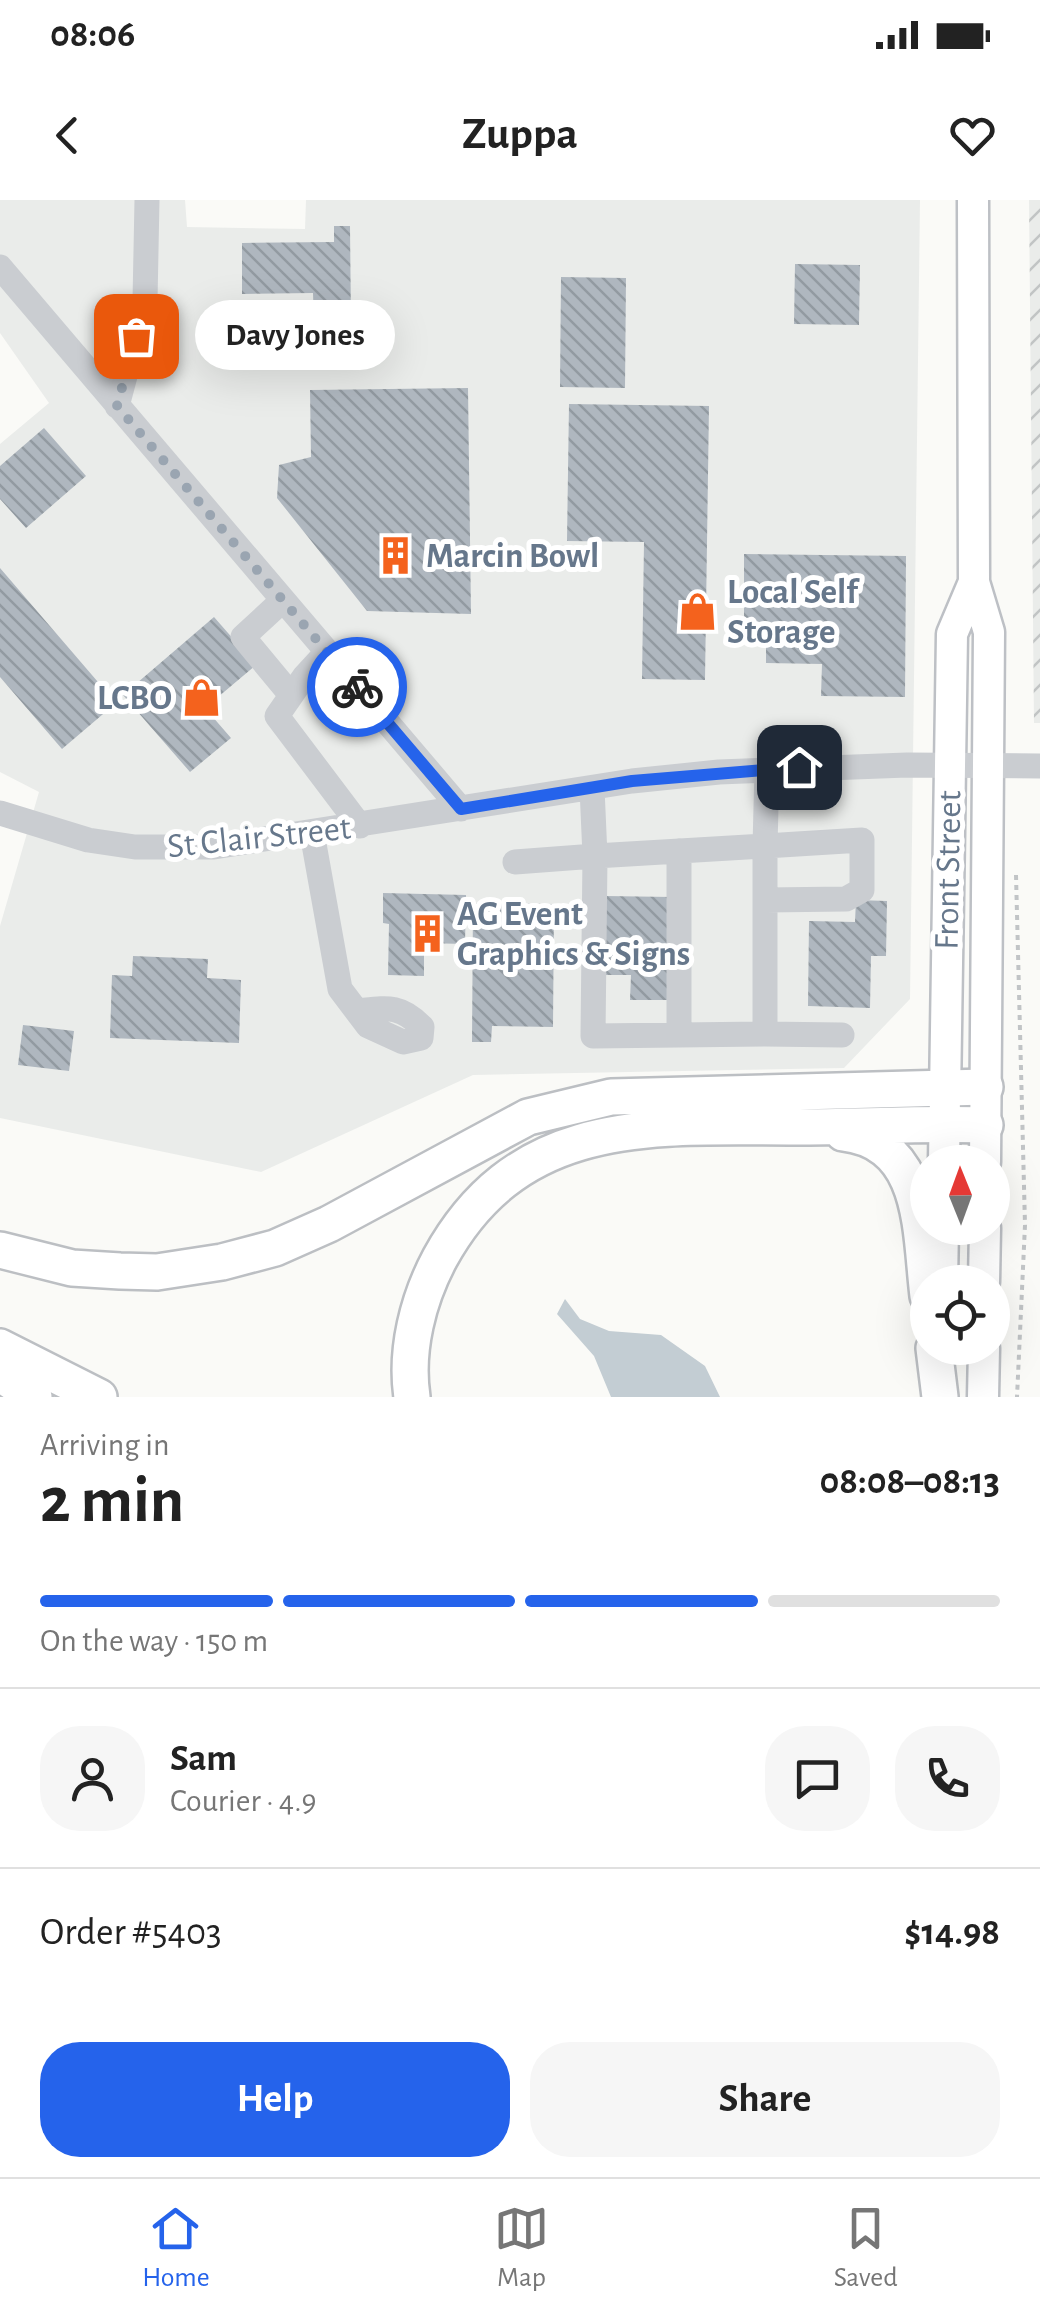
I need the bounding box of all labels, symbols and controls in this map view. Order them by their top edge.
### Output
text: 08:06 [50,16,135,54]
icon: back [40,108,95,163]
icon: heart [945,108,1000,163]
text: Zuppa [462,112,578,157]
pin [94,294,179,379]
callout: Davy Jones [196,301,396,371]
icon: bag [109,309,164,364]
text: Davy Jones [225,319,365,351]
building icon: Marcin Bowl [375,534,417,576]
place label: Marcin Bowl [426,539,599,574]
place label: Local Self Storage [727,575,860,650]
shop icon: Local Self Storage [676,590,718,632]
courier [307,637,407,737]
icon: bike [330,660,385,715]
shop icon: LCBO [181,676,223,718]
place label: LCBO [97,681,172,716]
pin [757,725,842,810]
icon: home [772,740,827,795]
street label: Front Street [930,790,967,950]
street label: St Clair Street [166,810,353,865]
place label: AG Event Graphics & Signs [457,897,690,972]
building icon: AG Event Graphics & Signs [406,912,448,954]
north arrow [910,1145,1010,1245]
map controls [910,1145,1010,1365]
button: locate [910,1265,1010,1365]
text: Arriving in [40,1429,169,1461]
text: 08:08–08:13 [819,1463,1000,1501]
text: 2 min [40,1469,184,1534]
text: On the way · 150 m [40,1625,268,1657]
button: person [40,1726,145,1831]
button: chat [765,1726,870,1831]
button: phone [895,1726,1000,1831]
text: Sam [170,1740,237,1778]
text: Courier · 4.9 [170,1785,317,1817]
text: Order #5403 [40,1914,222,1952]
text: $14.98 [904,1914,1000,1952]
button: Help [40,2042,510,2157]
button: Share [530,2042,1000,2157]
tab: Home [142,2201,210,2295]
tab: Map [494,2201,549,2295]
tab: Saved [834,2201,898,2295]

